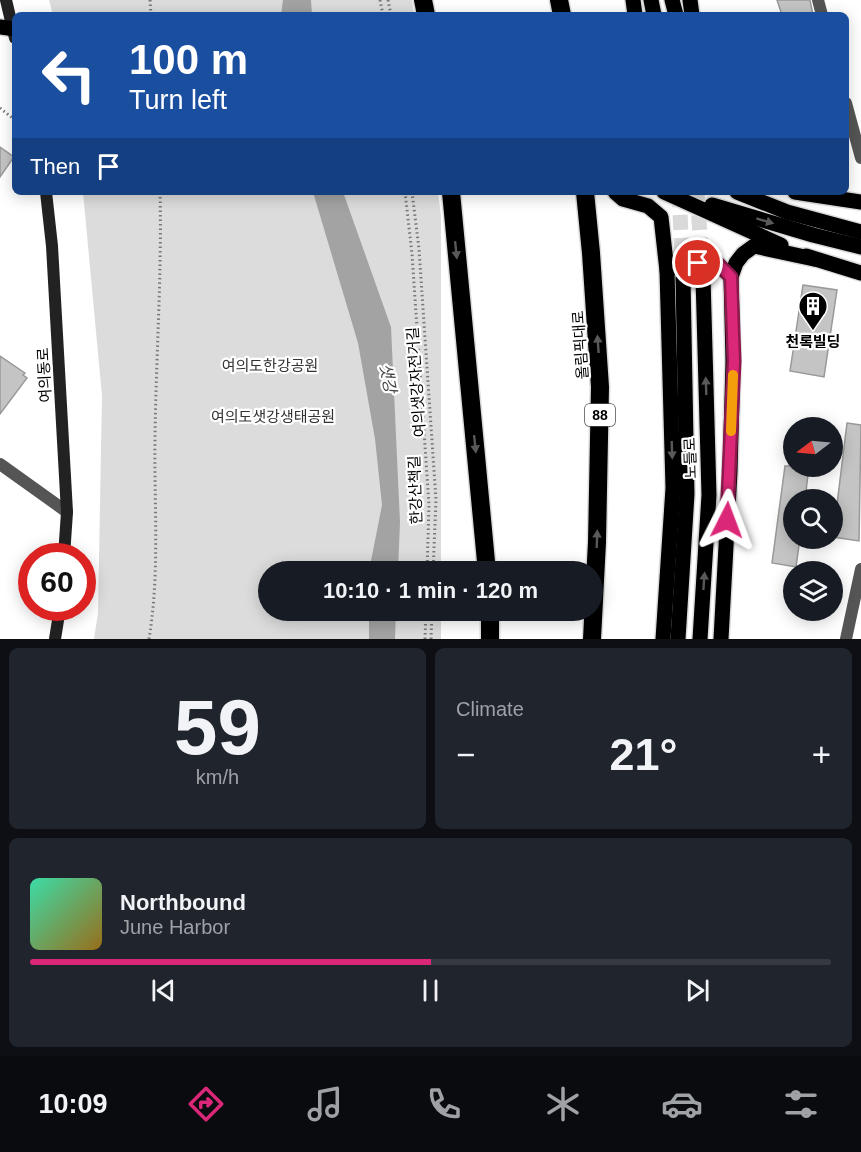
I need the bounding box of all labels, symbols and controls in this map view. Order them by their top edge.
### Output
icon: left [30,36,108,114]
text: 100 m [129,36,248,83]
text: Turn left [129,85,227,115]
icon: arrive [92,150,125,183]
text: Then [30,154,80,179]
one-way arrow [756,217,774,226]
pin [672,237,723,288]
one-way arrow [451,241,461,260]
icon: arrive [681,246,714,279]
building icon: 천록빌딩 [797,290,829,332]
street label: 올림픽대로 [569,310,591,380]
street label: 여의샛강자전거길 [404,326,428,438]
place label: 천록빌딩 [785,333,841,350]
one-way arrow [593,334,602,353]
street label: 여의동로 [34,347,54,403]
park label: 여의도한강공원 [222,357,318,374]
water label: 샛강 [377,362,400,396]
one-way arrow [701,376,711,395]
road number: 88 [585,404,615,426]
park label: 여의도샛강생태공원 [211,408,335,425]
north arrow [783,417,843,477]
map controls [783,417,843,621]
one-way arrow [470,435,480,454]
street label: 노들로 [681,437,699,479]
one-way arrow [667,441,677,460]
street label: 한강산책길 [405,455,425,525]
position arrow [695,488,759,552]
button: search [783,489,843,549]
one-way arrow [593,529,602,548]
speed limit sign: 60 [18,543,96,621]
button: layers [783,561,843,621]
one-way arrow [699,571,708,590]
text: 10:10 · 1 min · 120 m [323,578,538,603]
text: 59 [174,683,261,771]
text: Climate [456,698,524,720]
text: 21° [609,729,678,780]
text: − [456,736,475,773]
text: + [812,736,831,773]
text: km/h [196,766,239,788]
text: Northbound [120,890,246,915]
text: June Harbor [120,916,230,938]
icon: previous [147,974,180,1007]
icon: pause [414,974,447,1007]
icon: next [681,974,714,1007]
icon: directions [185,1083,227,1125]
icon: music [304,1083,346,1125]
icon: phone [423,1083,465,1125]
icon: climate [542,1083,584,1125]
icon: car [661,1083,703,1125]
icon: filters [780,1083,822,1125]
text: 10:09 [39,1089,108,1119]

